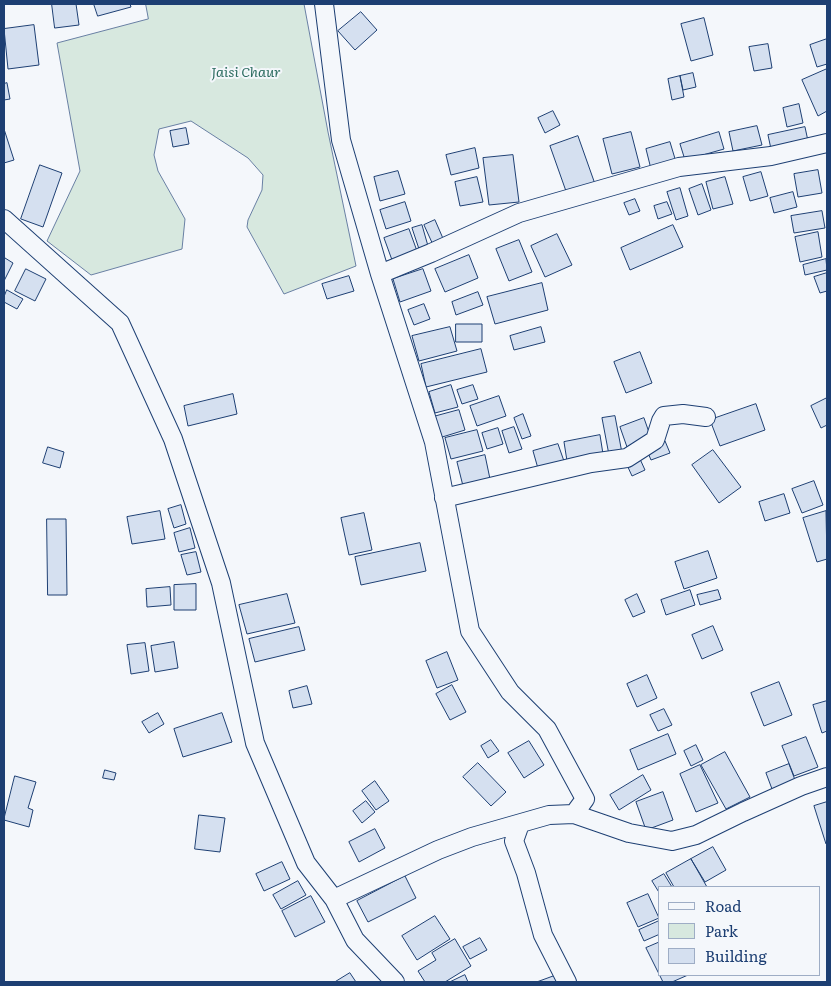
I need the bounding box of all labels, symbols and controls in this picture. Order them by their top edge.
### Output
park label: Jaisi Chaur [211,65,281,81]
legend [658,886,821,976]
text: Road [705,894,741,917]
text: Park [705,919,738,942]
text: Building [705,944,767,967]

